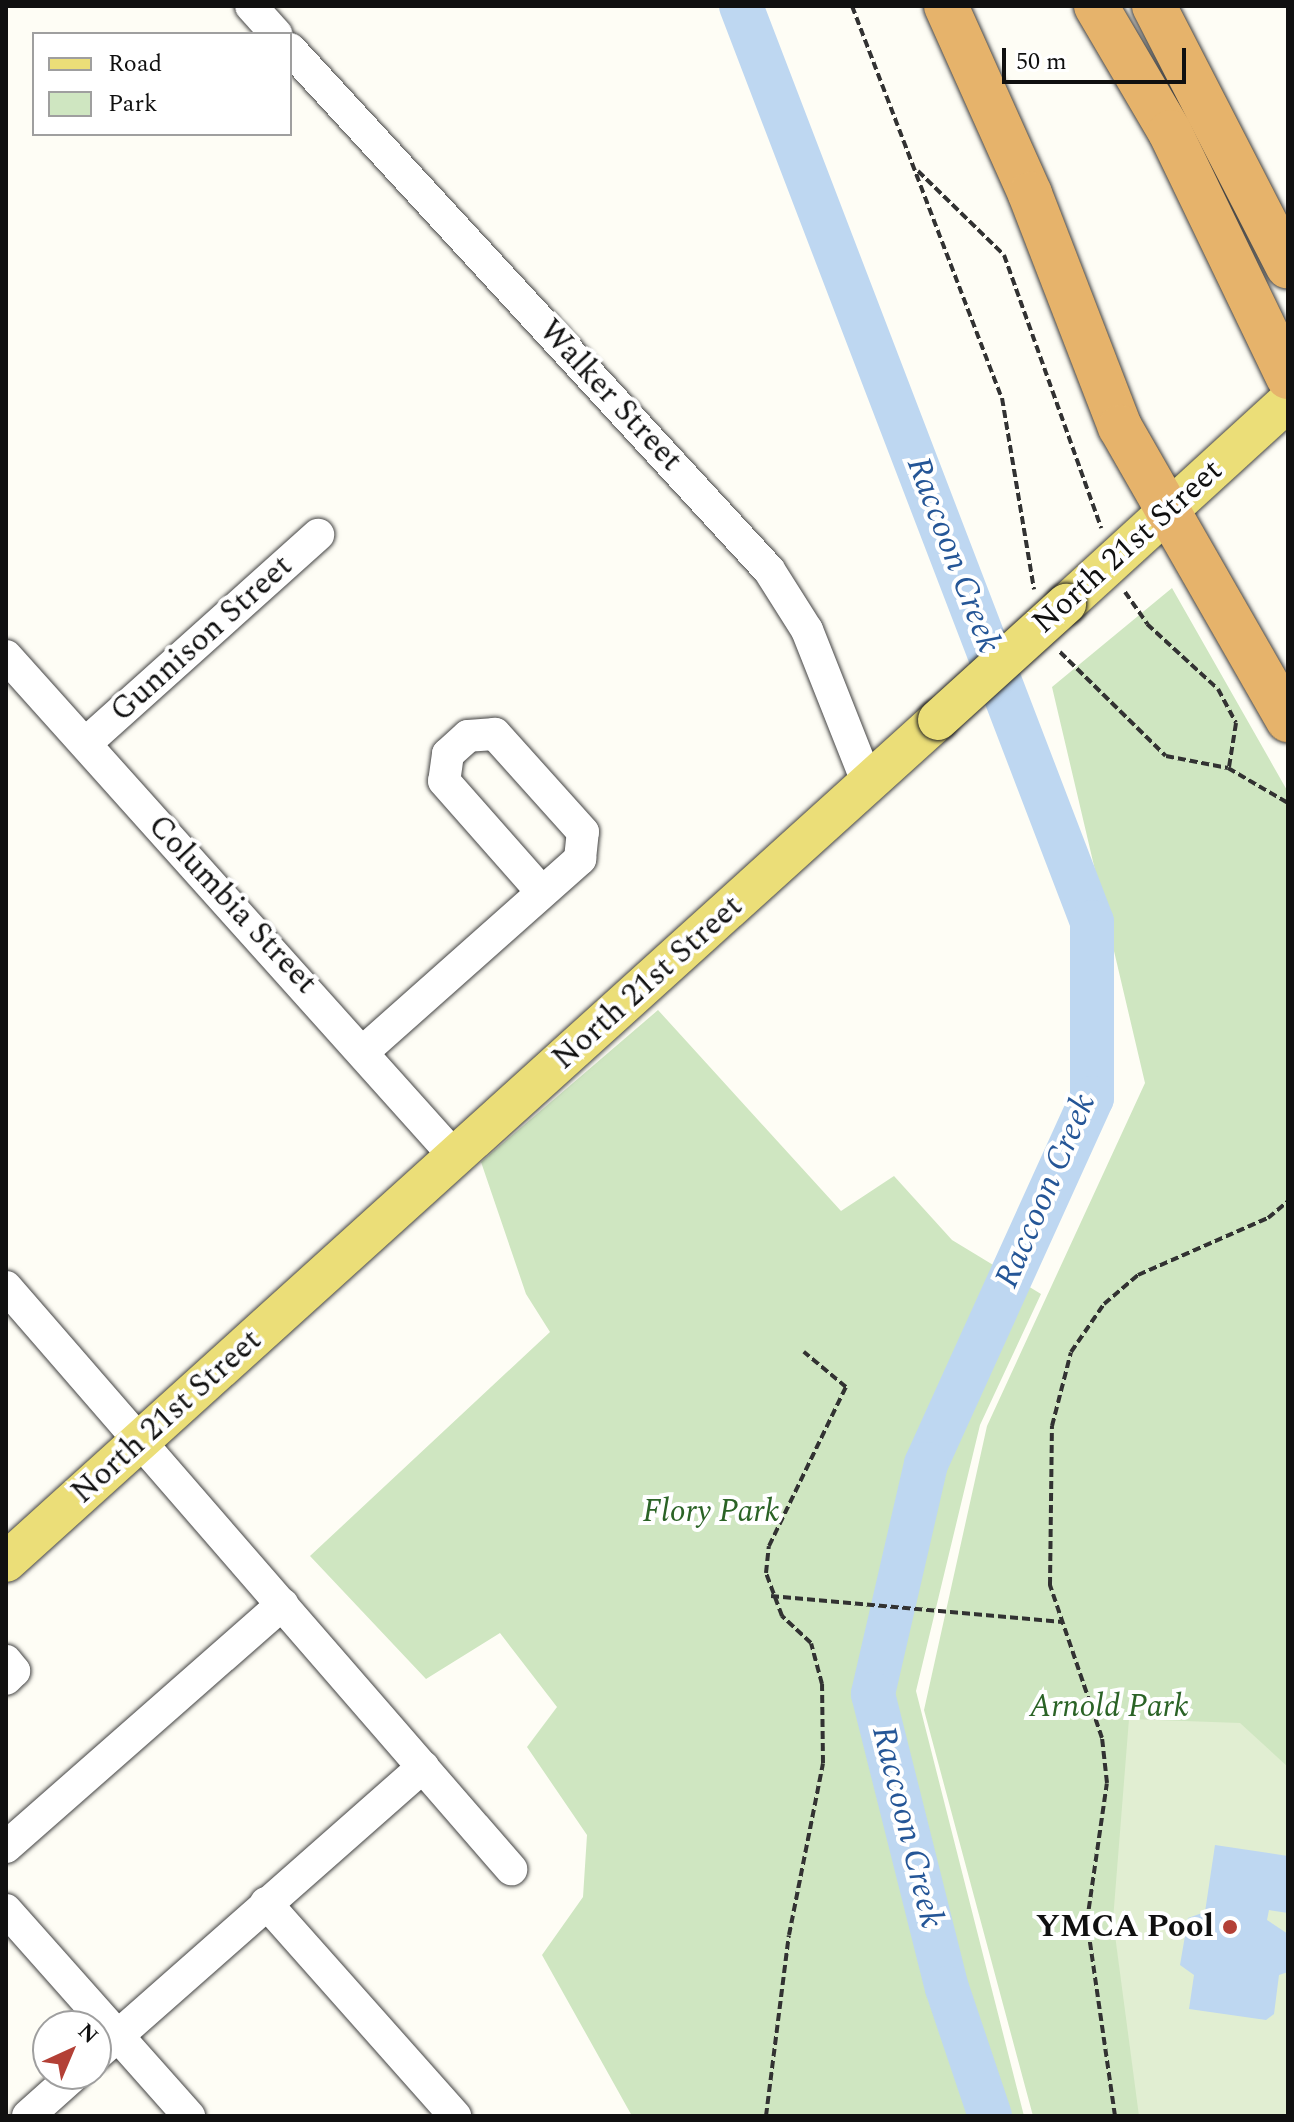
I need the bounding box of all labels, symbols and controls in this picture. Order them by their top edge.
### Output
legend [32,32,292,136]
scale bar [1006,32,1190,82]
text: 50 m [1016,44,1067,80]
text: Road [108,46,162,82]
text: Park [108,86,158,122]
street label: Walker Street [530,312,690,480]
water label: Raccoon Creek [897,451,1009,659]
street label: North 21st Street [1025,452,1231,642]
street label: Gunnison Street [103,547,301,731]
street label: Columbia Street [139,808,325,1002]
street label: North 21st Street [545,888,751,1078]
water label: Raccoon Creek [987,1088,1105,1294]
street label: North 21st Street [64,1322,270,1512]
park label: Flory Park [643,1493,779,1531]
park label: Arnold Park [1029,1688,1189,1726]
water label: Raccoon Creek [862,1722,952,1932]
place label: YMCA Pool [1036,1908,1214,1946]
marker: YMCA Pool [1221,1918,1239,1936]
north arrow [32,2010,112,2090]
text: N [70,2016,106,2052]

